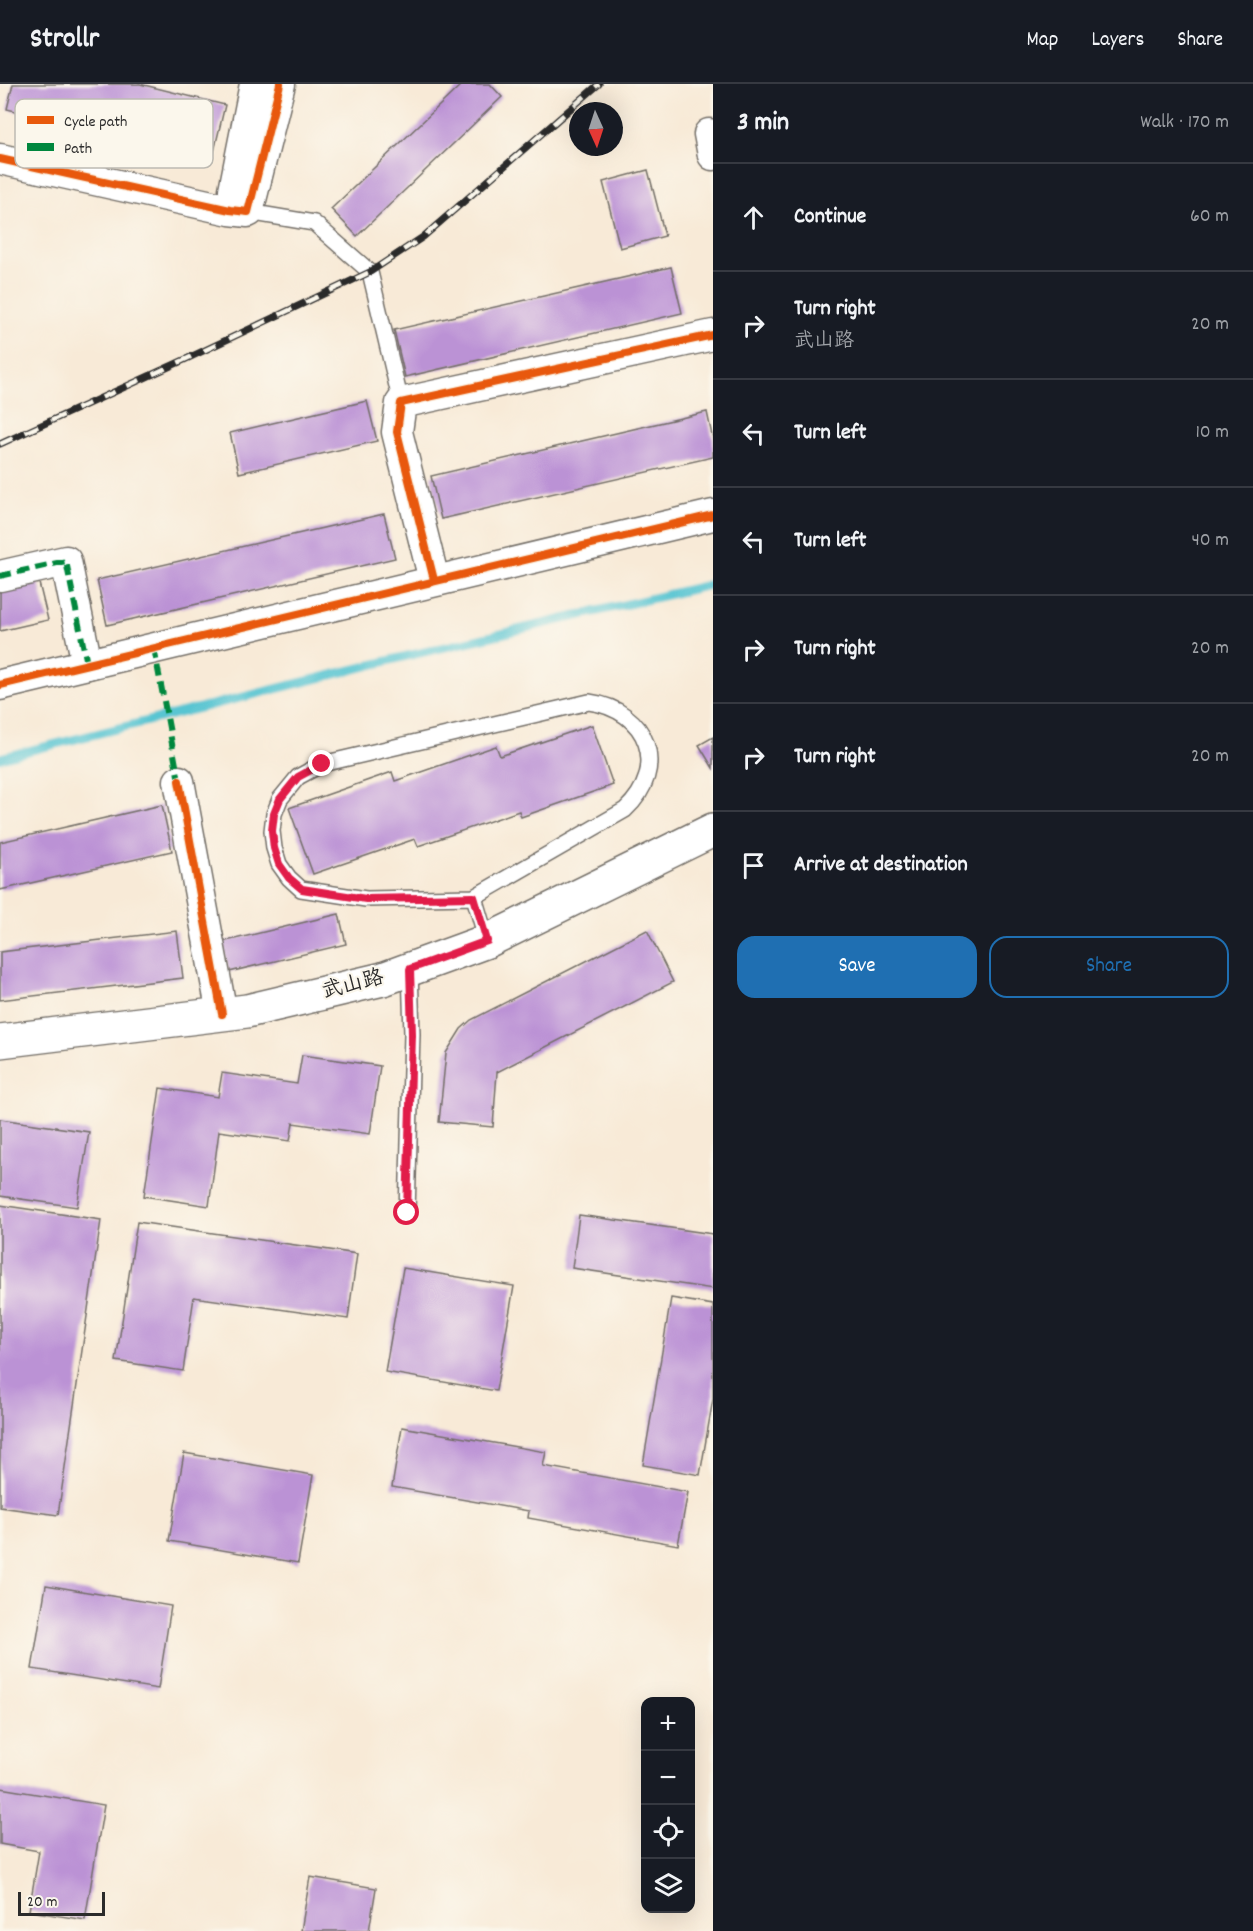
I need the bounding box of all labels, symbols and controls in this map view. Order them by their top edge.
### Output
text: Strollr [30,21,99,61]
text: Map [1027,26,1058,56]
text: Layers [1091,26,1144,56]
text: Share [1177,26,1223,56]
legend [15,99,213,168]
north arrow [569,102,623,156]
text: 3 min [737,105,789,142]
text: Walk · 170 m [1140,109,1229,137]
text: Cycle path [64,111,127,134]
text: Path [64,138,92,161]
icon: ahead [737,201,770,234]
text: Continue [794,202,866,233]
text: 60 m [1190,203,1229,231]
text: Turn right [794,294,876,325]
icon: right [737,309,770,342]
text: 20 m [1191,311,1229,339]
text: 武山路 [794,328,854,356]
icon: left [737,417,770,450]
text: Turn left [794,418,866,449]
text: 10 m [1195,419,1229,447]
icon: left [737,525,770,558]
text: Turn left [794,526,866,557]
text: 40 m [1191,527,1229,555]
icon: right [737,633,770,666]
text: Turn right [794,634,876,665]
text: 20 m [1191,635,1229,663]
icon: right [737,741,770,774]
text: Turn right [794,742,876,773]
text: 20 m [1191,743,1229,771]
route end [308,750,334,776]
icon: arrive [737,849,770,882]
text: Arrive at destination [794,850,968,881]
button: Save [737,936,977,998]
button: Share [989,936,1229,998]
street label: 武山路 [319,964,387,1008]
route start [393,1199,419,1225]
map controls [641,1697,695,1913]
button: + [641,1697,695,1751]
button: − [641,1751,695,1805]
button: locate [641,1805,695,1859]
button: layers [641,1859,695,1913]
scale bar [18,1889,105,1916]
text: 20 m [27,1891,57,1914]

